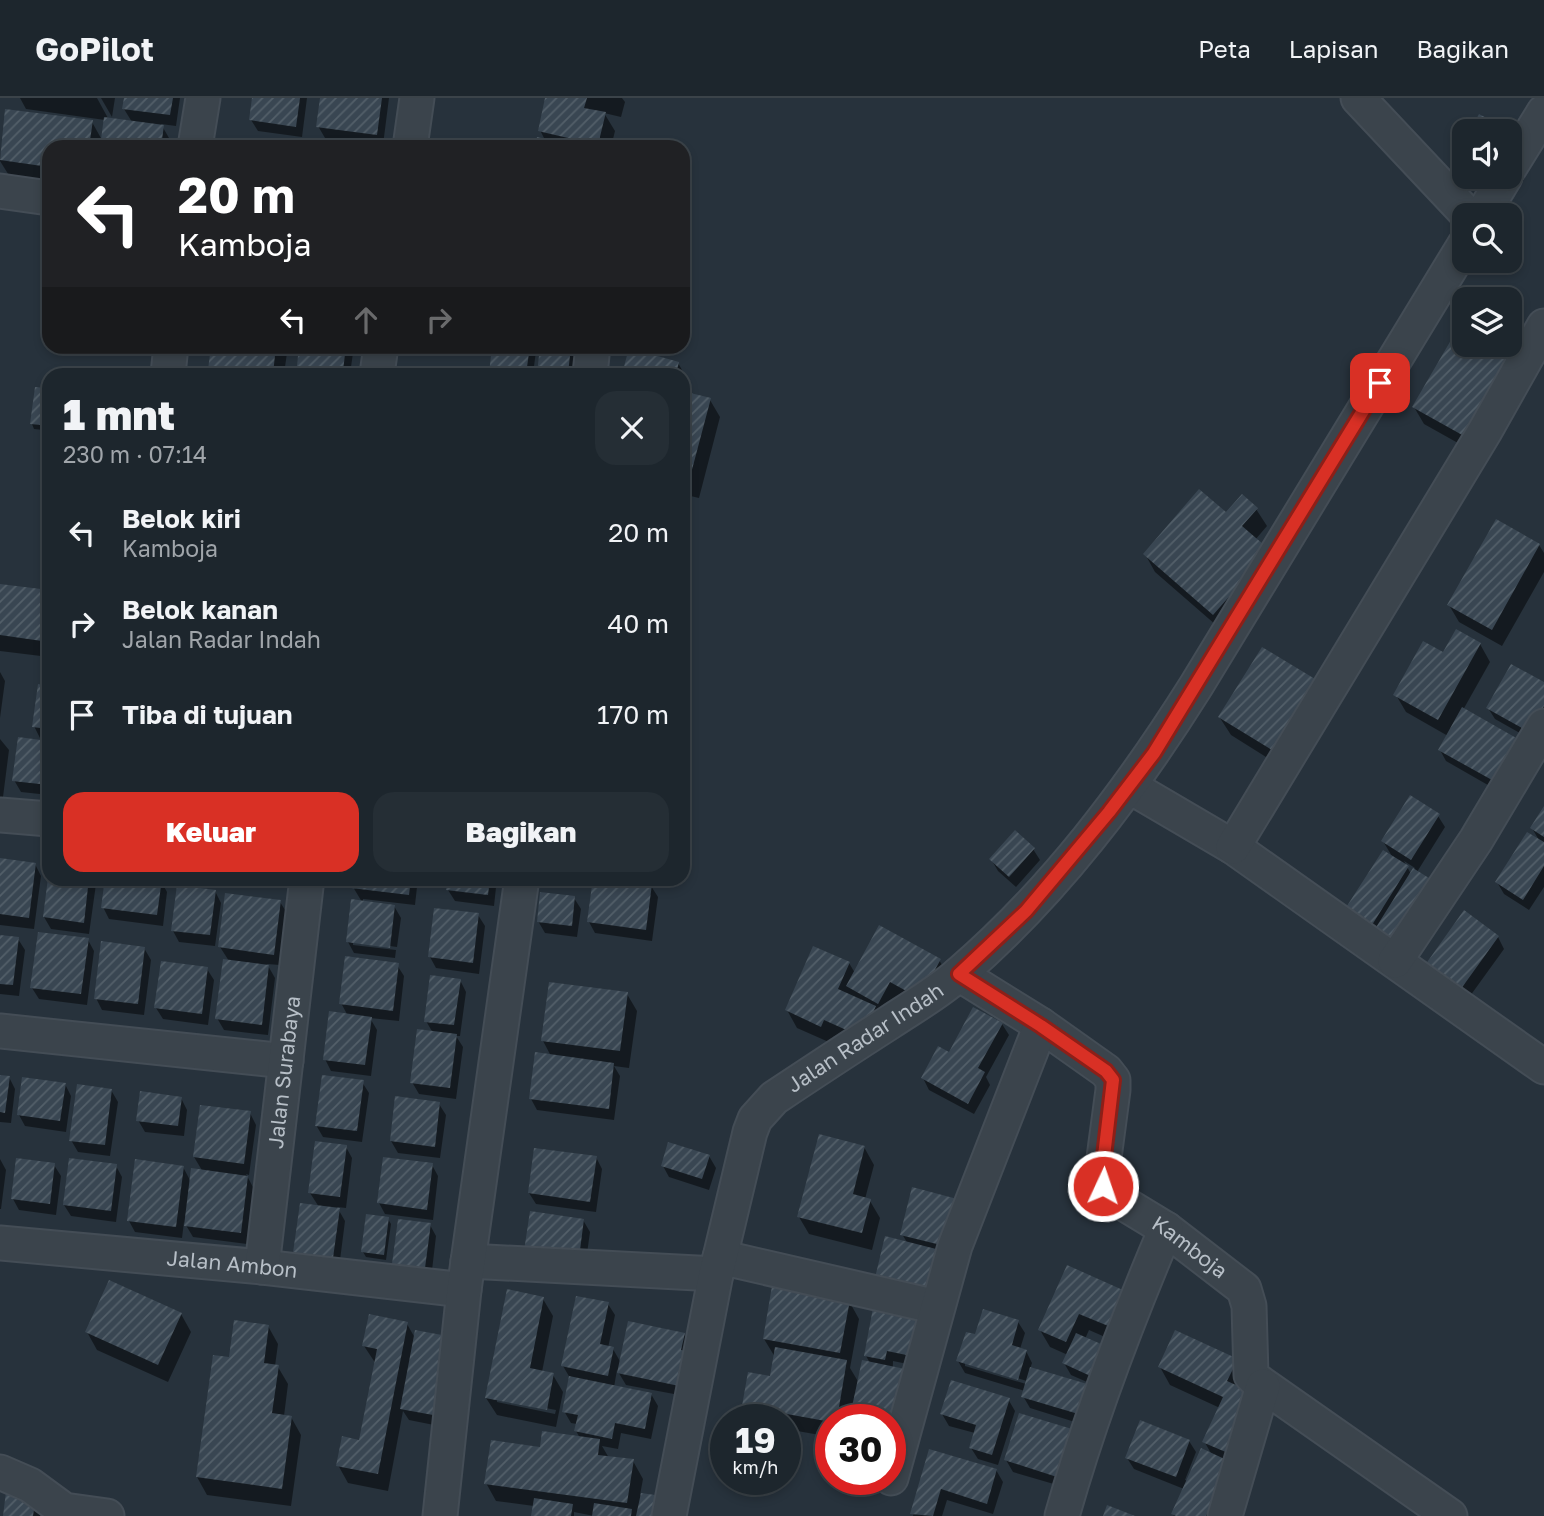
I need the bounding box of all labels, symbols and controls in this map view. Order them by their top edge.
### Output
text: GoPilot [35,29,154,68]
text: Peta [1198,34,1251,63]
text: Lapisan [1289,34,1379,63]
text: Bagikan [1417,34,1509,63]
map controls [1452,119,1522,357]
button: sound [1452,119,1522,189]
text: 20 m [178,165,295,224]
icon: left [63,168,154,259]
button: search [1452,203,1522,273]
text: Kamboja [178,225,312,263]
button: layers [1452,287,1522,357]
icon: left [274,301,312,339]
icon: ahead [347,301,385,339]
icon: right [420,301,458,339]
pin [1350,353,1410,413]
icon: arrive [1361,364,1399,402]
text: 1 mnt [63,389,175,439]
button: close [595,391,669,465]
text: 230 m · 07:14 [63,440,207,468]
text: Belok kiri [122,503,241,534]
icon: left [63,514,101,552]
text: 20 m [608,517,669,548]
text: Kamboja [122,534,218,562]
text: Belok kanan [122,594,278,625]
icon: right [63,605,101,643]
text: 40 m [608,608,669,639]
text: Jalan Radar Indah [122,625,321,653]
icon: arrive [63,696,101,734]
text: Tiba di tujuan [122,699,292,730]
text: 170 m [597,699,669,730]
button: Keluar [63,792,359,872]
button: Bagikan [373,792,669,872]
street label: Jalan Radar Indah [782,977,948,1098]
street label: Jalan Surabaya [262,994,305,1150]
position arrow [1066,1149,1140,1223]
street label: Kamboja [1148,1210,1233,1283]
street label: Jalan Ambon [165,1244,299,1283]
speed limit sign: 30 [815,1404,906,1495]
text: 19 [735,1419,776,1461]
text: km/h [733,1456,778,1478]

